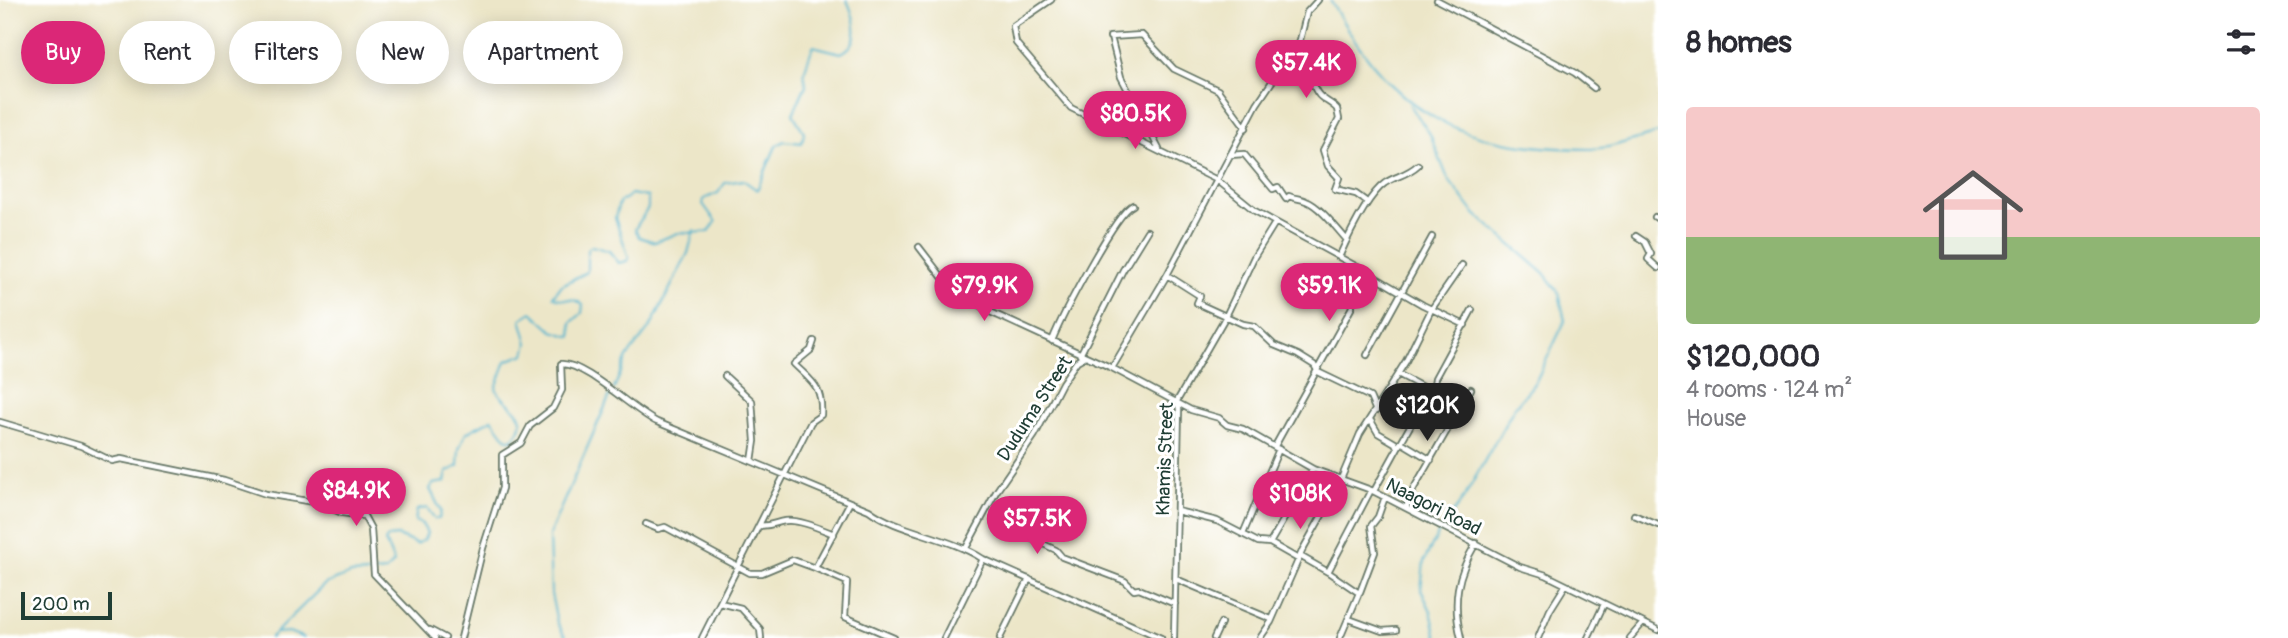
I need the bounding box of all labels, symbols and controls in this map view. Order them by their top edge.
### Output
chip: Buy [21,21,105,84]
chip: Rent [119,21,215,84]
chip: Filters [229,21,342,84]
chip: New [356,21,449,84]
chip: Apartment [463,21,623,84]
icon: filters [2222,23,2260,61]
text: 8 homes [1686,24,1792,61]
pin: $57.4K [1249,41,1363,100]
text: $57.4K [1271,48,1341,77]
pin: $80.5K [1078,92,1192,151]
text: $80.5K [1099,99,1171,128]
icon: home [1910,152,2036,278]
pin: $79.9K [927,264,1041,323]
pin: $59.1K [1272,264,1386,323]
text: $79.9K [950,271,1018,300]
text: $59.1K [1297,271,1361,300]
text: $120,000 [1686,338,1820,375]
street label: Duduma Street [992,351,1078,466]
text: 4 rooms · 124 m² [1686,375,1852,404]
pin: $120K [1378,384,1476,443]
text: $120K [1395,391,1459,420]
street label: Khamis Street [1151,402,1179,516]
text: House [1686,404,1746,433]
pin: $84.9K [299,468,413,528]
pin: $108K [1251,472,1349,531]
street label: Naagori Road [1382,473,1485,541]
text: $84.9K [322,476,390,505]
text: $108K [1269,479,1331,508]
pin: $57.5K [980,496,1094,556]
text: $57.5K [1003,504,1071,533]
scale bar [21,589,112,621]
text: 200 m [32,592,90,616]

